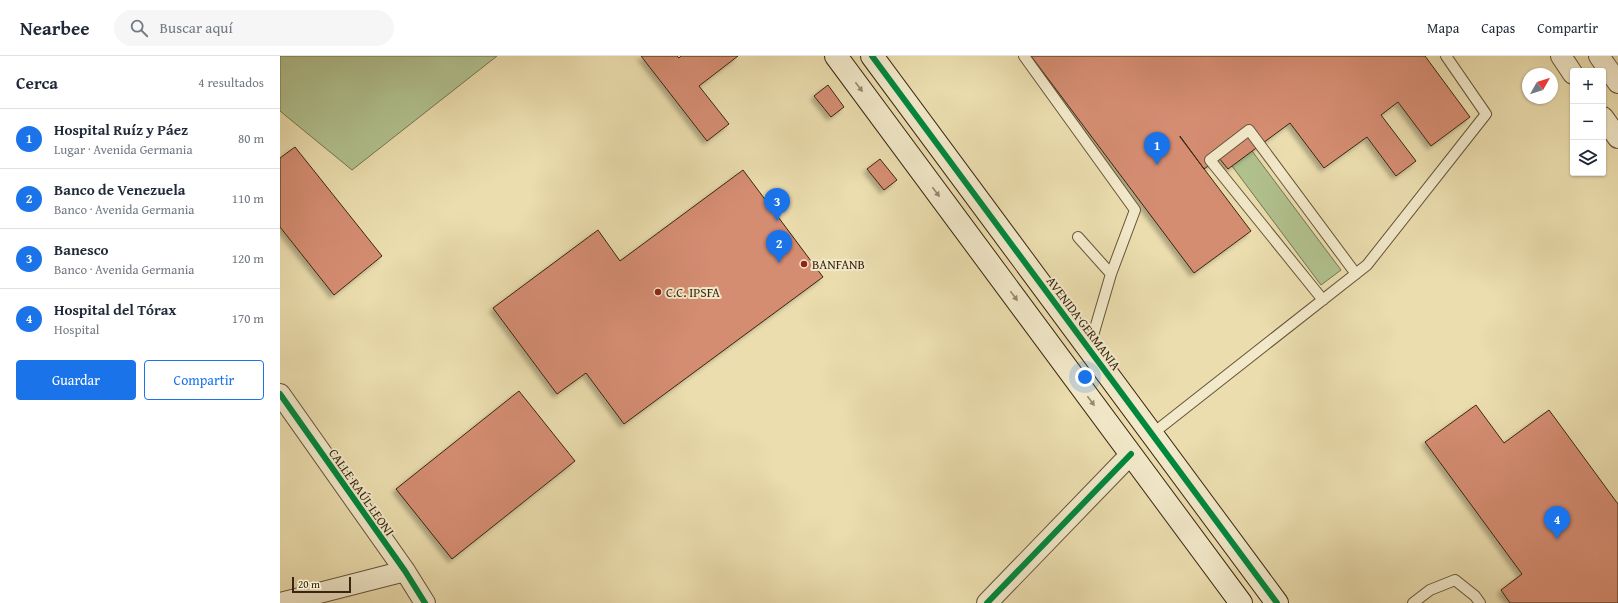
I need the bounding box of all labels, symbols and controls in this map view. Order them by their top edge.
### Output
search box [114,10,394,46]
text: Nearbee [20,14,90,42]
icon: search [128,17,150,39]
text: Buscar aquí [160,17,233,38]
text: Mapa [1427,18,1459,38]
text: Capas [1481,18,1515,38]
text: Compartir [1537,18,1598,38]
north arrow [1522,68,1558,104]
map controls [1570,68,1606,176]
button: + [1570,68,1606,104]
text: Cerca [16,70,58,95]
text: 4 resultados [198,73,264,92]
one-way arrow [855,82,863,93]
button: − [1570,104,1606,140]
text: Hospital Ruíz y Páez [54,119,188,140]
text: 1 [26,129,32,148]
text: 80 m [238,129,264,148]
pin: 1 [1144,132,1170,165]
text: Lugar · Avenida Germania [54,140,193,159]
button: layers [1570,140,1606,176]
text: Banco de Venezuela [54,179,186,200]
one-way arrow [932,186,940,197]
pin: 3 [764,188,790,221]
text: 2 [26,189,32,208]
text: 110 m [232,189,264,208]
text: Banco · Avenida Germania [54,200,194,219]
pin: 2 [766,230,792,263]
text: Banesco [54,239,109,260]
text: 3 [26,249,32,268]
text: 120 m [232,249,264,268]
place label: BANFANB [812,255,865,274]
marker: BANFANB [799,259,809,269]
text: Banco · Avenida Germania [54,260,194,279]
street label: AVENIDA GERMANIA [1042,272,1125,374]
place label: C.C. IPSFA [666,283,720,302]
marker: C.C. IPSFA [653,287,663,297]
one-way arrow [1010,291,1018,302]
text: Hospital del Tórax [54,299,176,320]
text: 4 [26,309,32,328]
text: 170 m [232,309,264,328]
text: Hospital [54,320,99,339]
button: Guardar [16,360,136,400]
button: Compartir [144,360,264,400]
your location [1075,367,1095,387]
one-way arrow [1087,395,1095,406]
street label: CALLE RAÚL LEONI [324,445,399,540]
pin: 4 [1544,506,1570,539]
scale bar [292,575,351,594]
text: 20 m [298,576,320,592]

